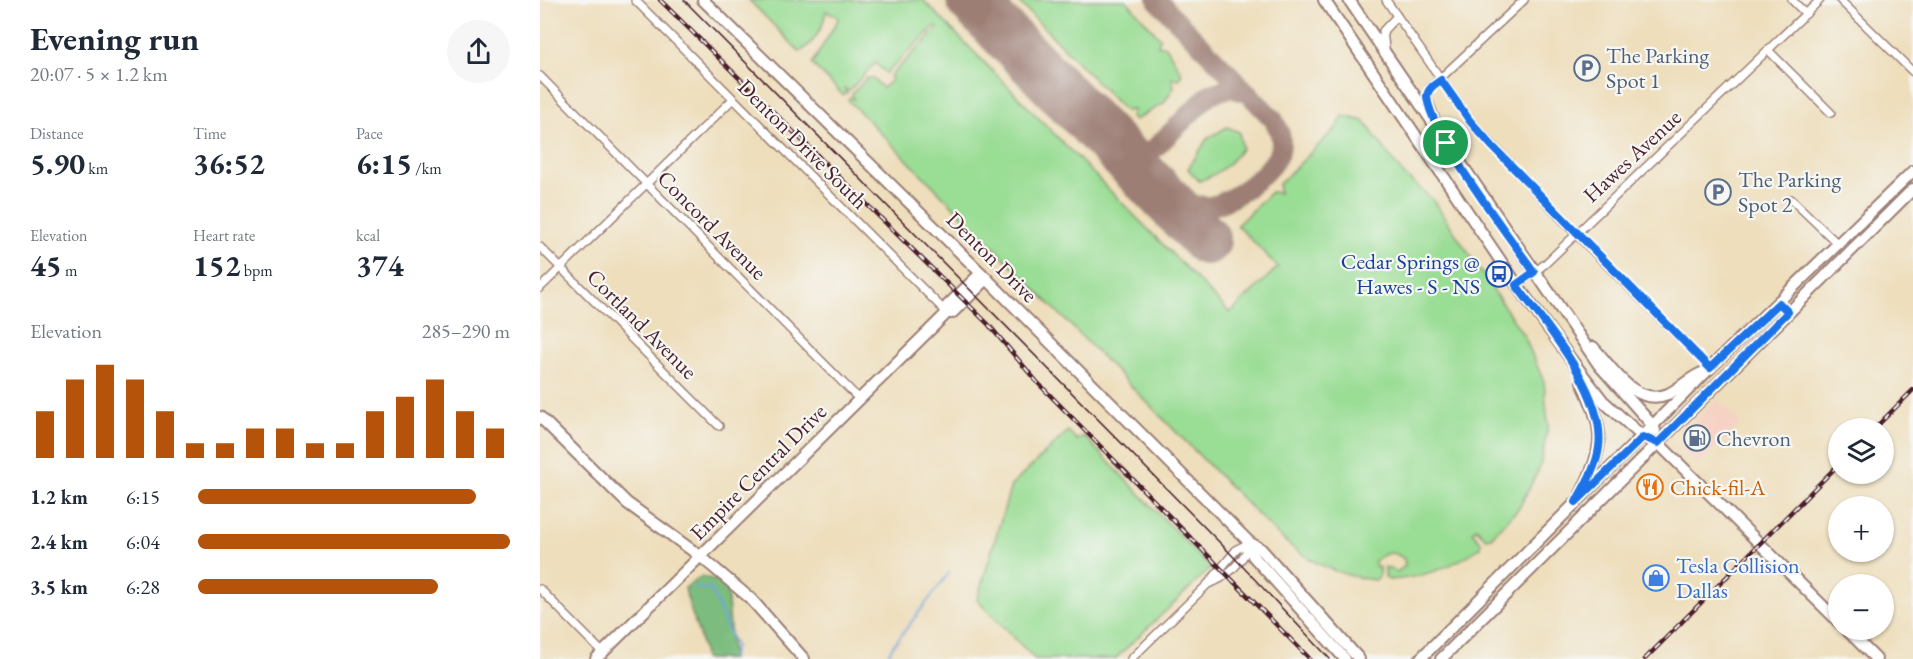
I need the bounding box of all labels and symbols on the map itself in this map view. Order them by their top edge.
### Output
place label: The Parking Spot 1 [1606,41,1710,95]
parking icon: The Parking Spot 1 [1572,53,1602,83]
street label: Denton Drive South [732,73,874,215]
street label: Hawes Avenue [1577,103,1688,209]
pin [1420,117,1471,168]
street label: Concord Avenue [651,164,773,286]
place label: The Parking Spot 2 [1738,165,1842,219]
parking icon: The Parking Spot 2 [1703,177,1733,207]
street label: Denton Drive [940,205,1044,309]
place label: Cedar Springs @ Hawes - S - NS [1341,247,1480,301]
bus stop icon: Cedar Springs @ Hawes - S - NS [1484,259,1514,289]
street label: Cortland Avenue [580,262,704,386]
street label: Empire Central Drive [683,397,833,547]
fuel station icon: Chevron [1682,423,1712,453]
place label: Chevron [1716,424,1791,453]
restaurant icon: Chick-fil-A [1635,472,1665,502]
place label: Chick-fil-A [1670,473,1766,502]
place label: Tesla Collision Dallas [1676,551,1800,605]
shop icon: Tesla Collision Dallas [1641,563,1671,593]

